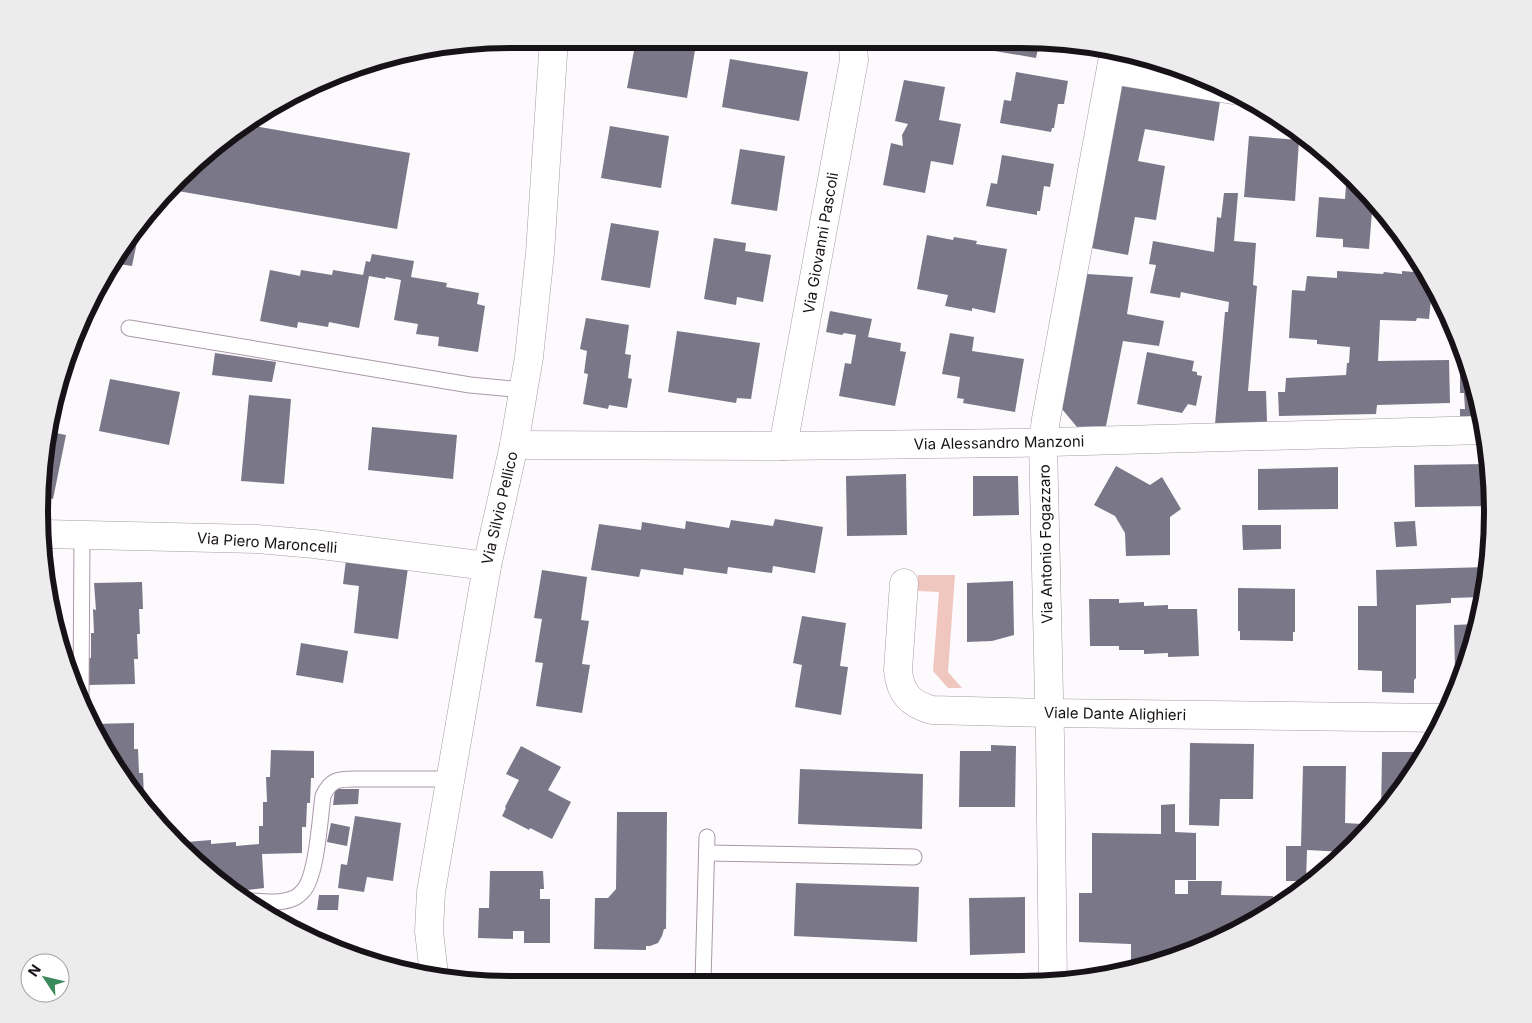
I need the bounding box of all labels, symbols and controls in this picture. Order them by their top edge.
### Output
street label: Via Giovanni Pascoli [799,171,842,315]
street label: Via Alessandro Manzoni [914,432,1084,453]
street label: Via Silvio Pellico [477,449,522,566]
street label: Via Antonio Fogazzaro [1035,464,1056,624]
street label: Via Piero Maroncelli [196,528,338,557]
street label: Viale Dante Alighieri [1044,703,1186,724]
north arrow [20,953,70,1003]
text: N [24,961,44,980]

